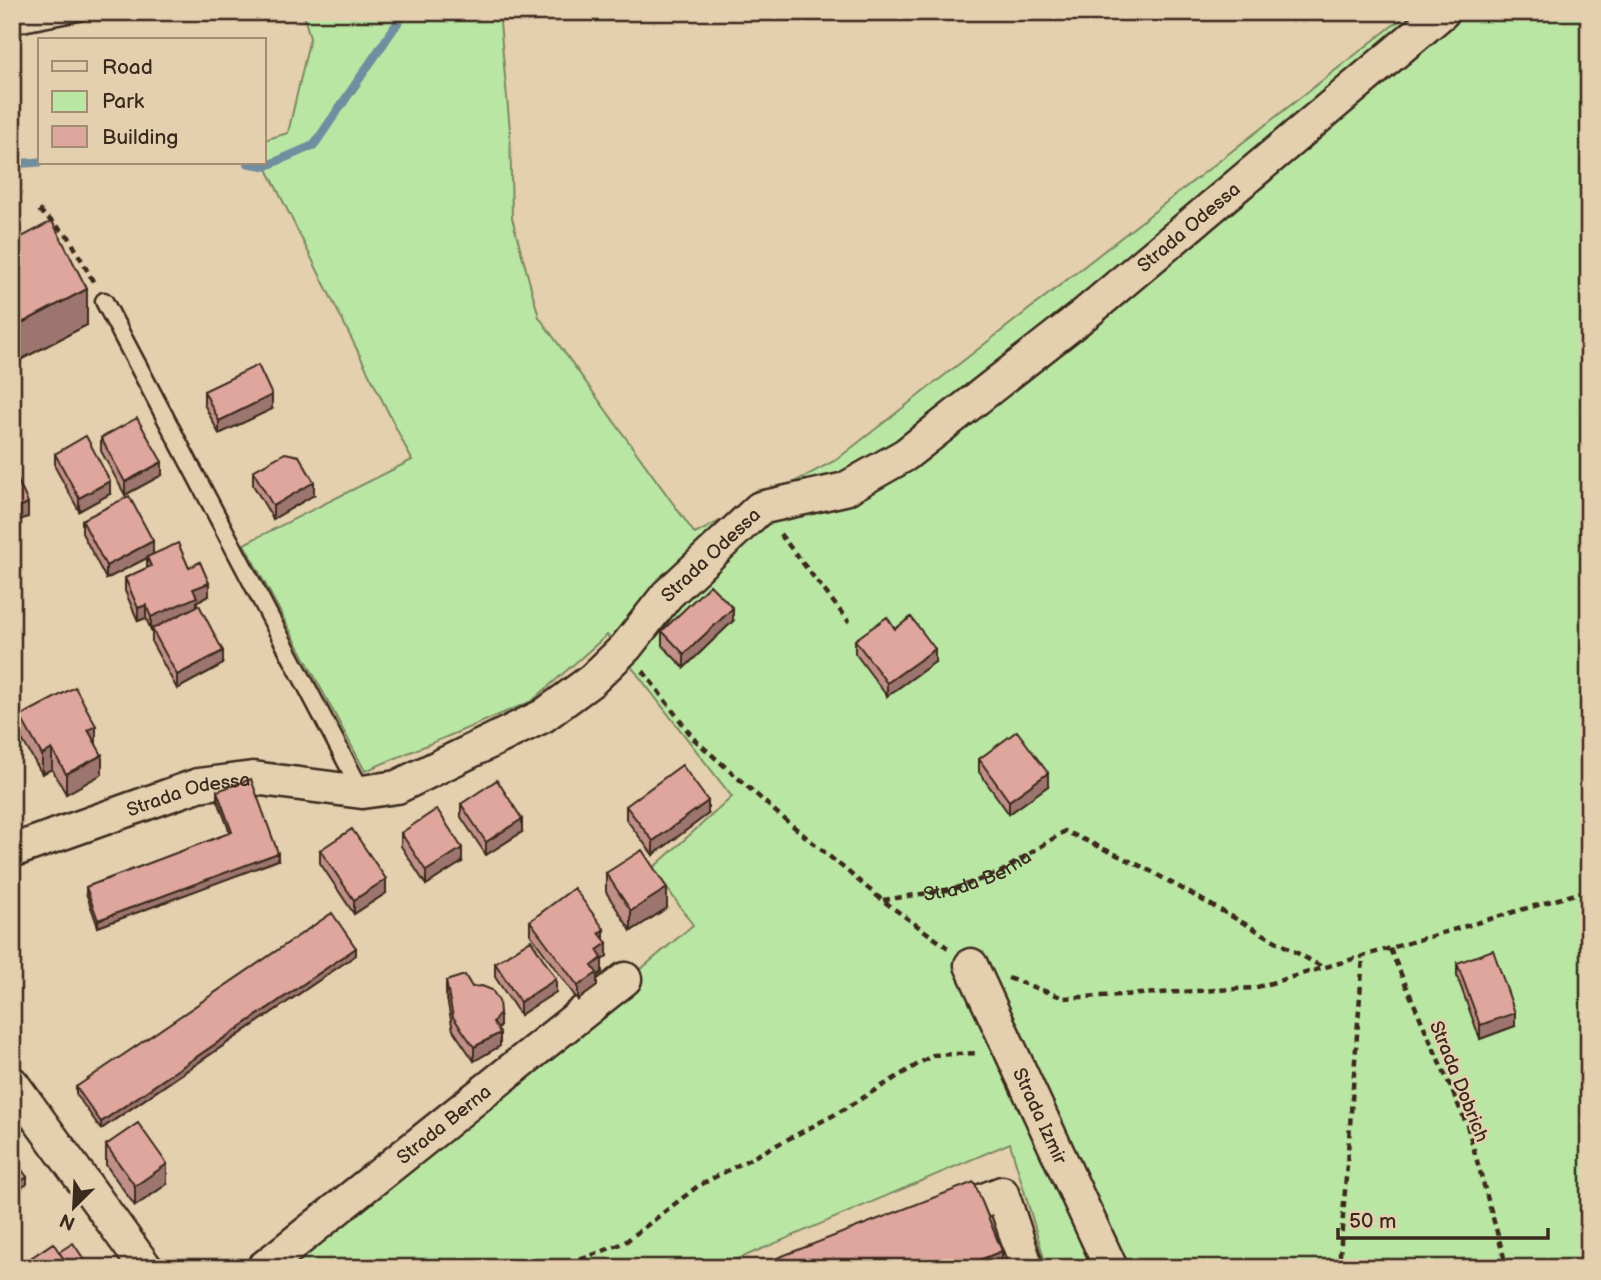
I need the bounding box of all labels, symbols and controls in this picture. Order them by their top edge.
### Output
legend [38,38,266,164]
text: Road [102,55,153,80]
text: Park [102,89,145,114]
text: Building [102,125,178,150]
street label: Strada Odessa [1133,178,1245,278]
street label: Strada Odessa [657,504,766,608]
street label: Strada Odessa [124,768,252,822]
street label: Strada Berna [922,846,1036,907]
street label: Strada Dobrich [1424,1018,1493,1145]
street label: Strada Izmir [1007,1065,1072,1169]
street label: Strada Berna [393,1080,496,1170]
north arrow [38,1172,108,1242]
scale bar [1338,1196,1548,1240]
text: N [56,1208,79,1235]
text: 50 m [1349,1209,1396,1234]

